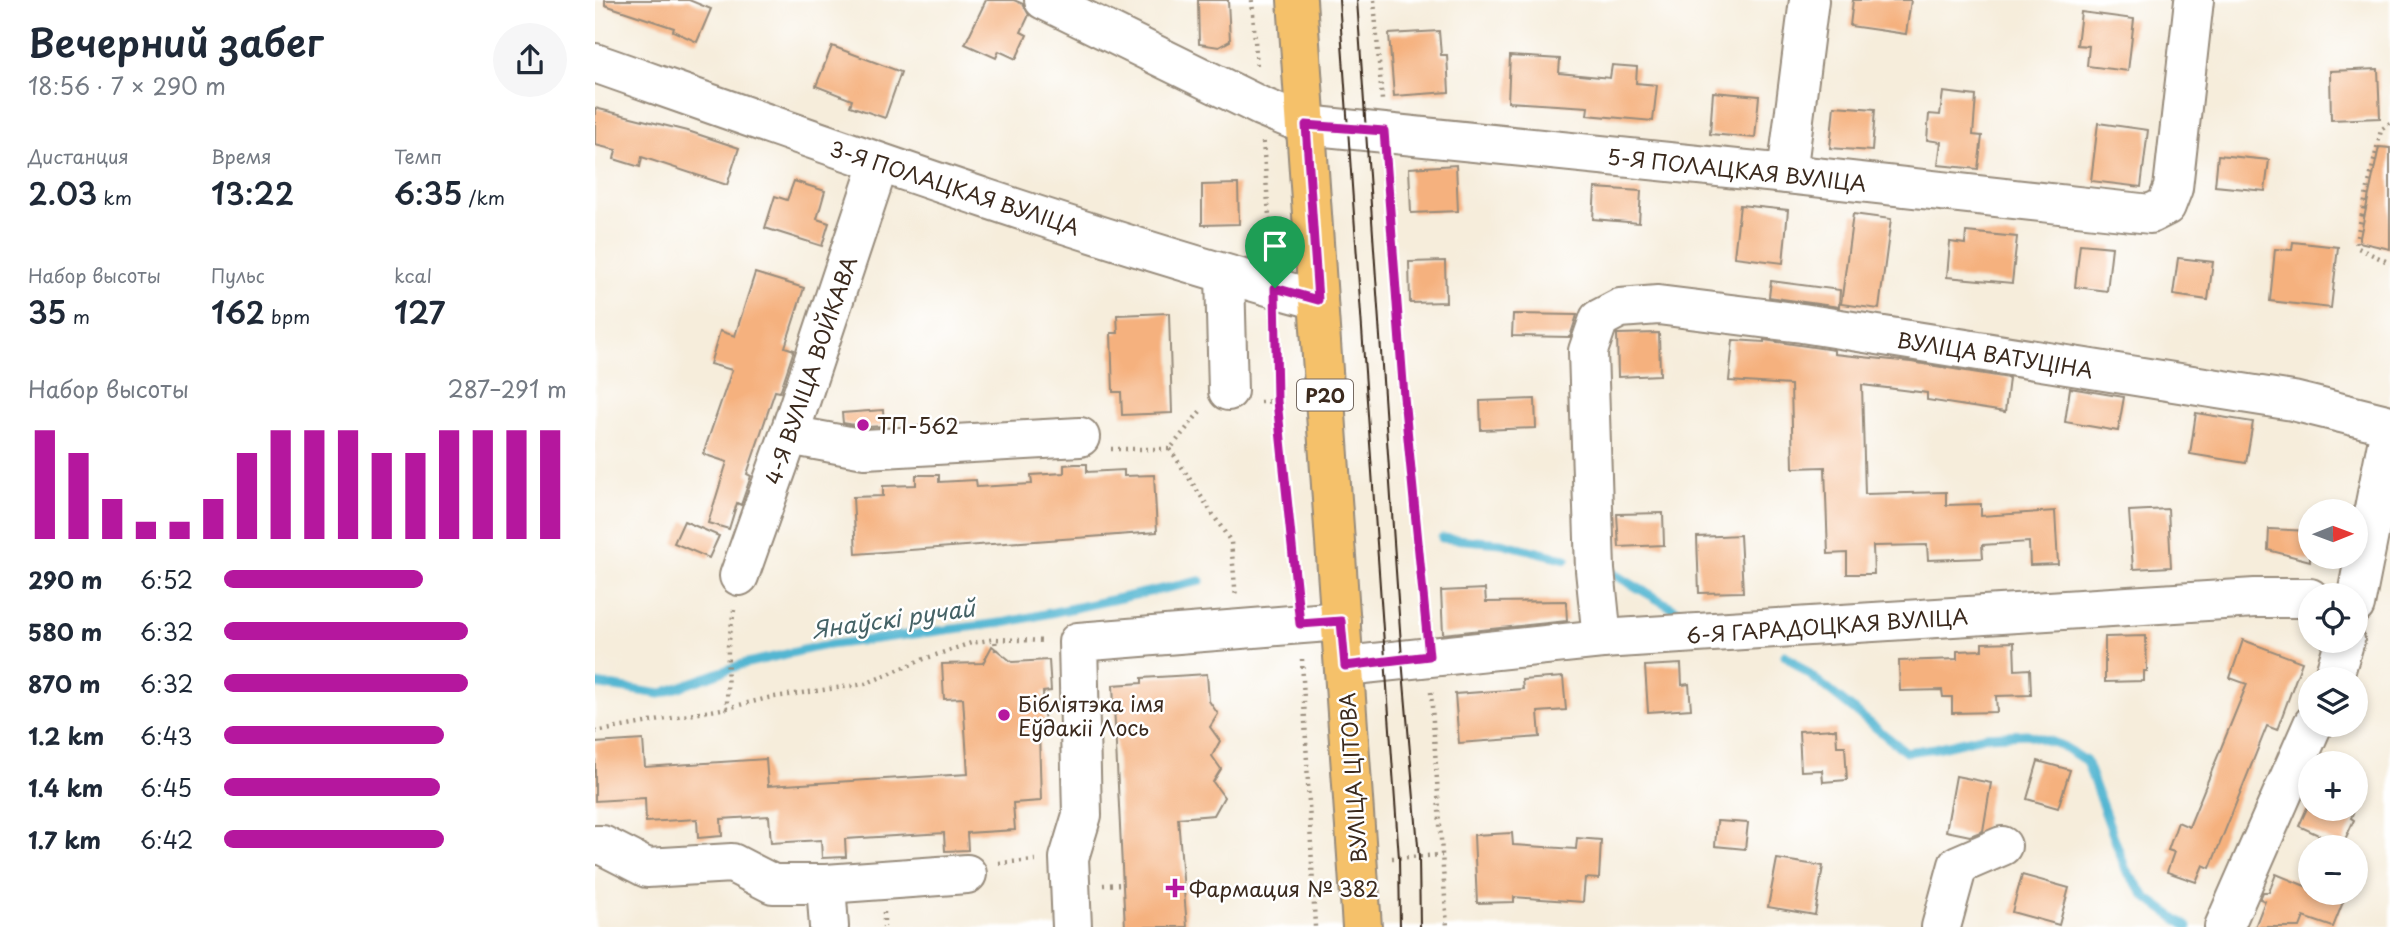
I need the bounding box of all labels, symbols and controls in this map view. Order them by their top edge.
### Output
text: Вечерний забег [28,13,324,70]
button: share [493,23,567,97]
text: 18:56 · 7 × 290 m [28,68,226,103]
street label: 3-Я ПОЛАЦКАЯ ВУЛІЦА [826,131,1084,243]
street label: 5-Я ПОЛАЦКАЯ ВУЛІЦА [1606,139,1868,199]
text: Дистанция [28,142,129,170]
text: Время [211,142,272,170]
text: Темп [394,142,442,170]
text: 2.03 [28,170,97,215]
text: 13:22 [211,170,294,215]
text: 6:35 [394,170,462,215]
text: km [97,183,132,211]
text: /km [462,183,505,211]
pin [1245,216,1305,288]
icon: arrive [1256,227,1294,265]
street label: 4-Я ВУЛІЦА ВОЙКАВА [756,251,864,489]
text: Набор высоты [28,261,161,289]
text: Пульс [211,261,265,289]
text: kcal [394,261,432,289]
text: 35 [28,289,67,334]
text: 162 [211,289,265,334]
text: 127 [394,289,445,334]
text: m [67,302,90,330]
text: bpm [265,302,310,330]
street label: ВУЛІЦА ВАТУЦІНА [1895,323,2095,385]
text: Набор высоты [28,371,189,406]
text: 287–291 m [448,371,567,406]
road number: Р20 [1297,380,1353,410]
place label: ТП-562 [877,409,959,441]
marker: ТП-562 [855,417,871,433]
north arrow [2298,499,2368,569]
map controls [2298,499,2368,905]
text: 290 m [28,562,103,597]
text: 6:52 [140,562,193,597]
button: locate [2298,583,2368,653]
water label: Янаўскі ручай [809,589,980,647]
street label: 6-Я ГАРАДОЦКАЯ ВУЛІЦА [1685,599,1969,651]
text: 580 m [28,614,102,649]
text: 6:32 [140,614,194,649]
text: 870 m [28,666,100,701]
text: 6:32 [140,666,194,701]
button: layers [2298,667,2368,737]
place label: Бібліятэка імя Еўдакіі Лось [1018,687,1165,743]
street label: ВУЛІЦА ЦІТОВА [1330,691,1374,865]
marker: Бібліятэка імя Еўдакіі Лось [996,707,1012,723]
text: 1.2 km [28,718,104,753]
text: 6:43 [140,718,193,753]
button: + [2298,751,2368,821]
text: 1.4 km [28,770,103,805]
text: 6:45 [140,770,192,805]
text: 1.7 km [28,822,101,857]
text: 6:42 [140,822,193,857]
button: − [2298,835,2368,905]
place label: Фармация № 382 [1189,872,1379,904]
marker: Фармация № 382 [1167,880,1183,896]

